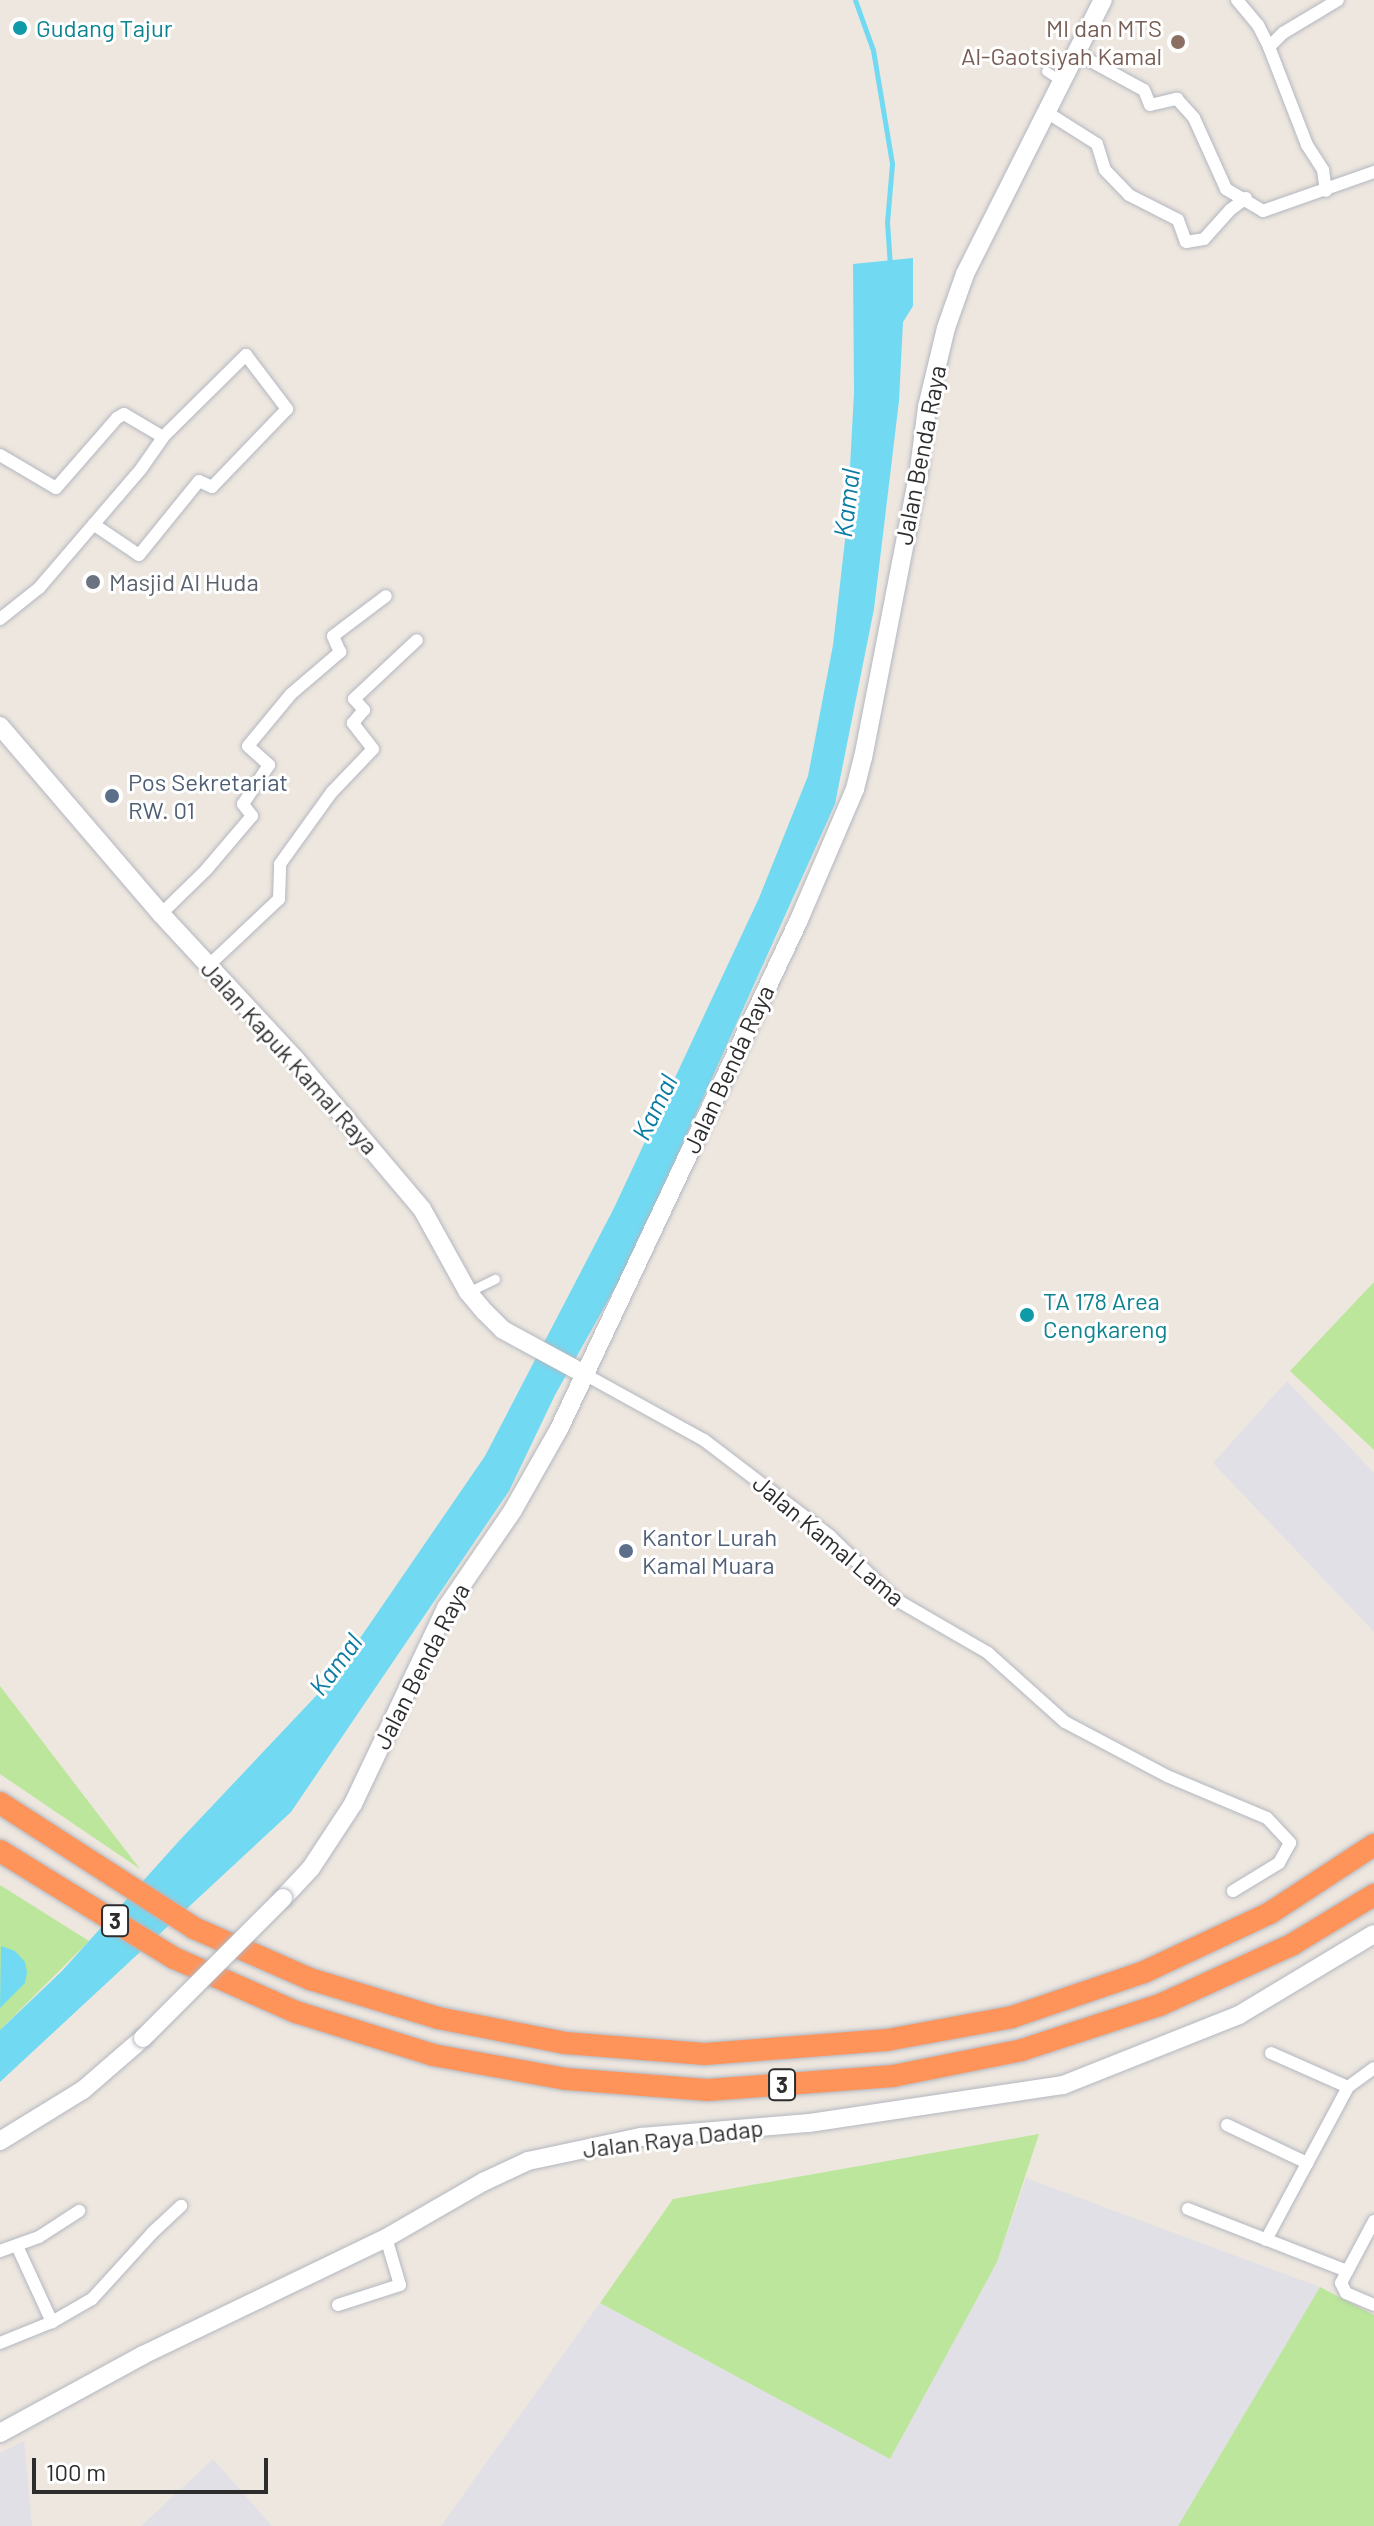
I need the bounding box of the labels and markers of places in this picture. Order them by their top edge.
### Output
place label: Gudang Tajur [36,14,173,42]
place label: MI dan MTS Al-Gaotsiyah Kamal [961,14,1162,70]
marker: Gudang Tajur [11,19,29,37]
marker: MI dan MTS Al-Gaotsiyah Kamal [1169,33,1187,51]
place label: Masjid Al Huda [109,568,259,596]
marker: Masjid Al Huda [84,573,102,591]
place label: Pos Sekretariat RW. 01 [128,768,288,824]
marker: Pos Sekretariat RW. 01 [103,787,121,805]
place label: TA 178 Area Cengkareng [1043,1287,1167,1343]
marker: TA 178 Area Cengkareng [1018,1306,1036,1324]
place label: Kantor Lurah Kamal Muara [642,1523,777,1579]
marker: Kantor Lurah Kamal Muara [617,1542,635,1560]

